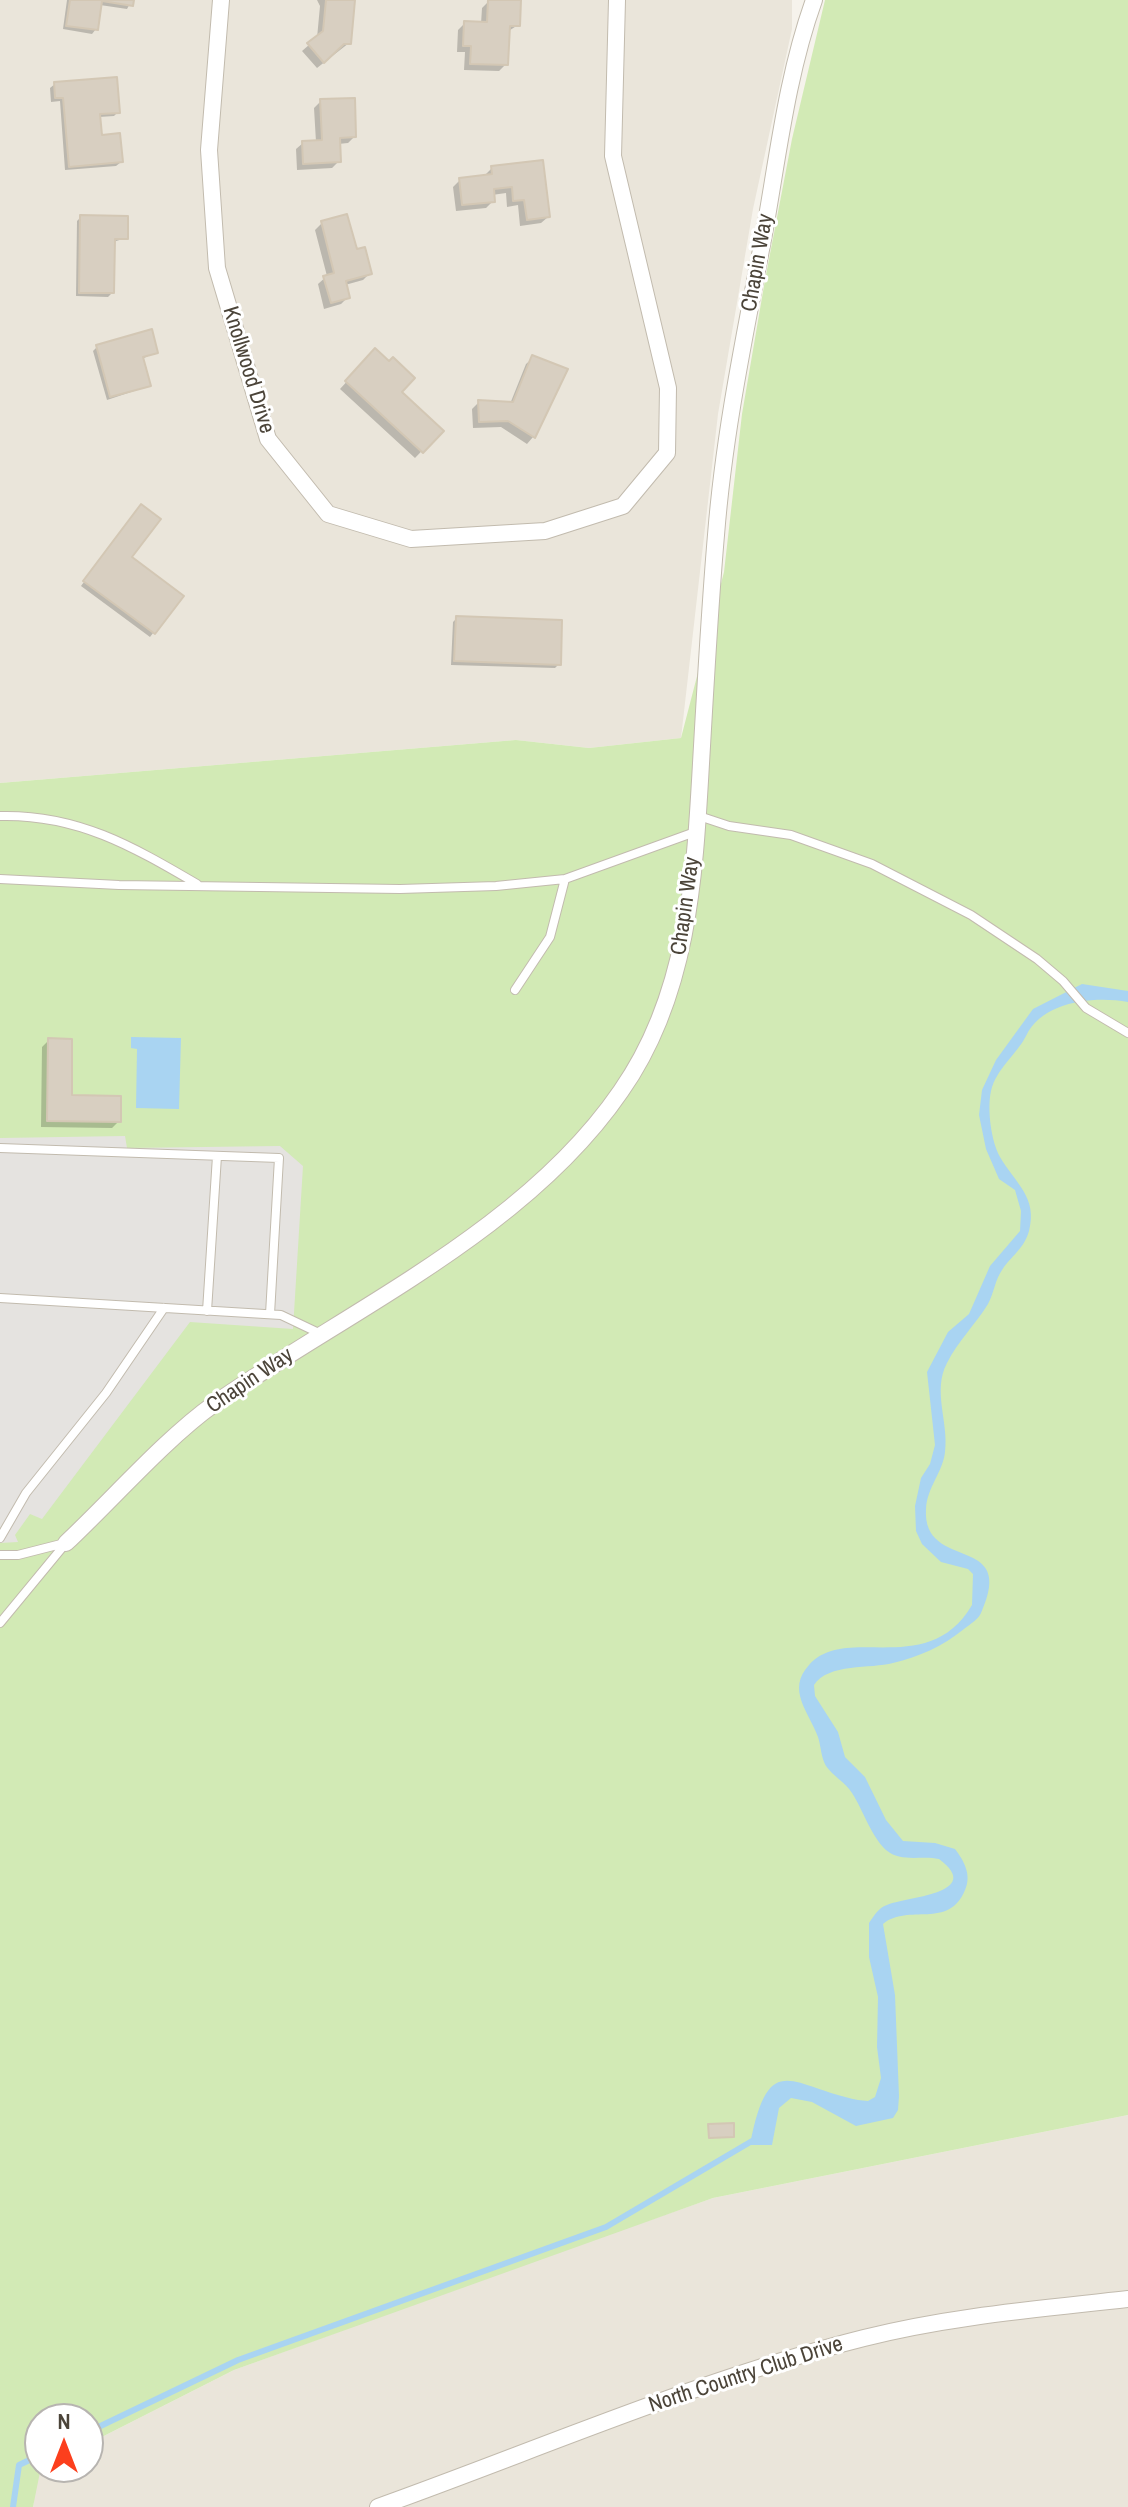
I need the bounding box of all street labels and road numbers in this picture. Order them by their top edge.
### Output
street label: Chapin Way [736,212,780,314]
street label: Knollwood Drive [216,303,280,437]
street label: Chapin Way [666,855,706,957]
street label: Chapin Way [202,1342,298,1420]
street label: North Country Club Drive [646,2331,846,2419]

